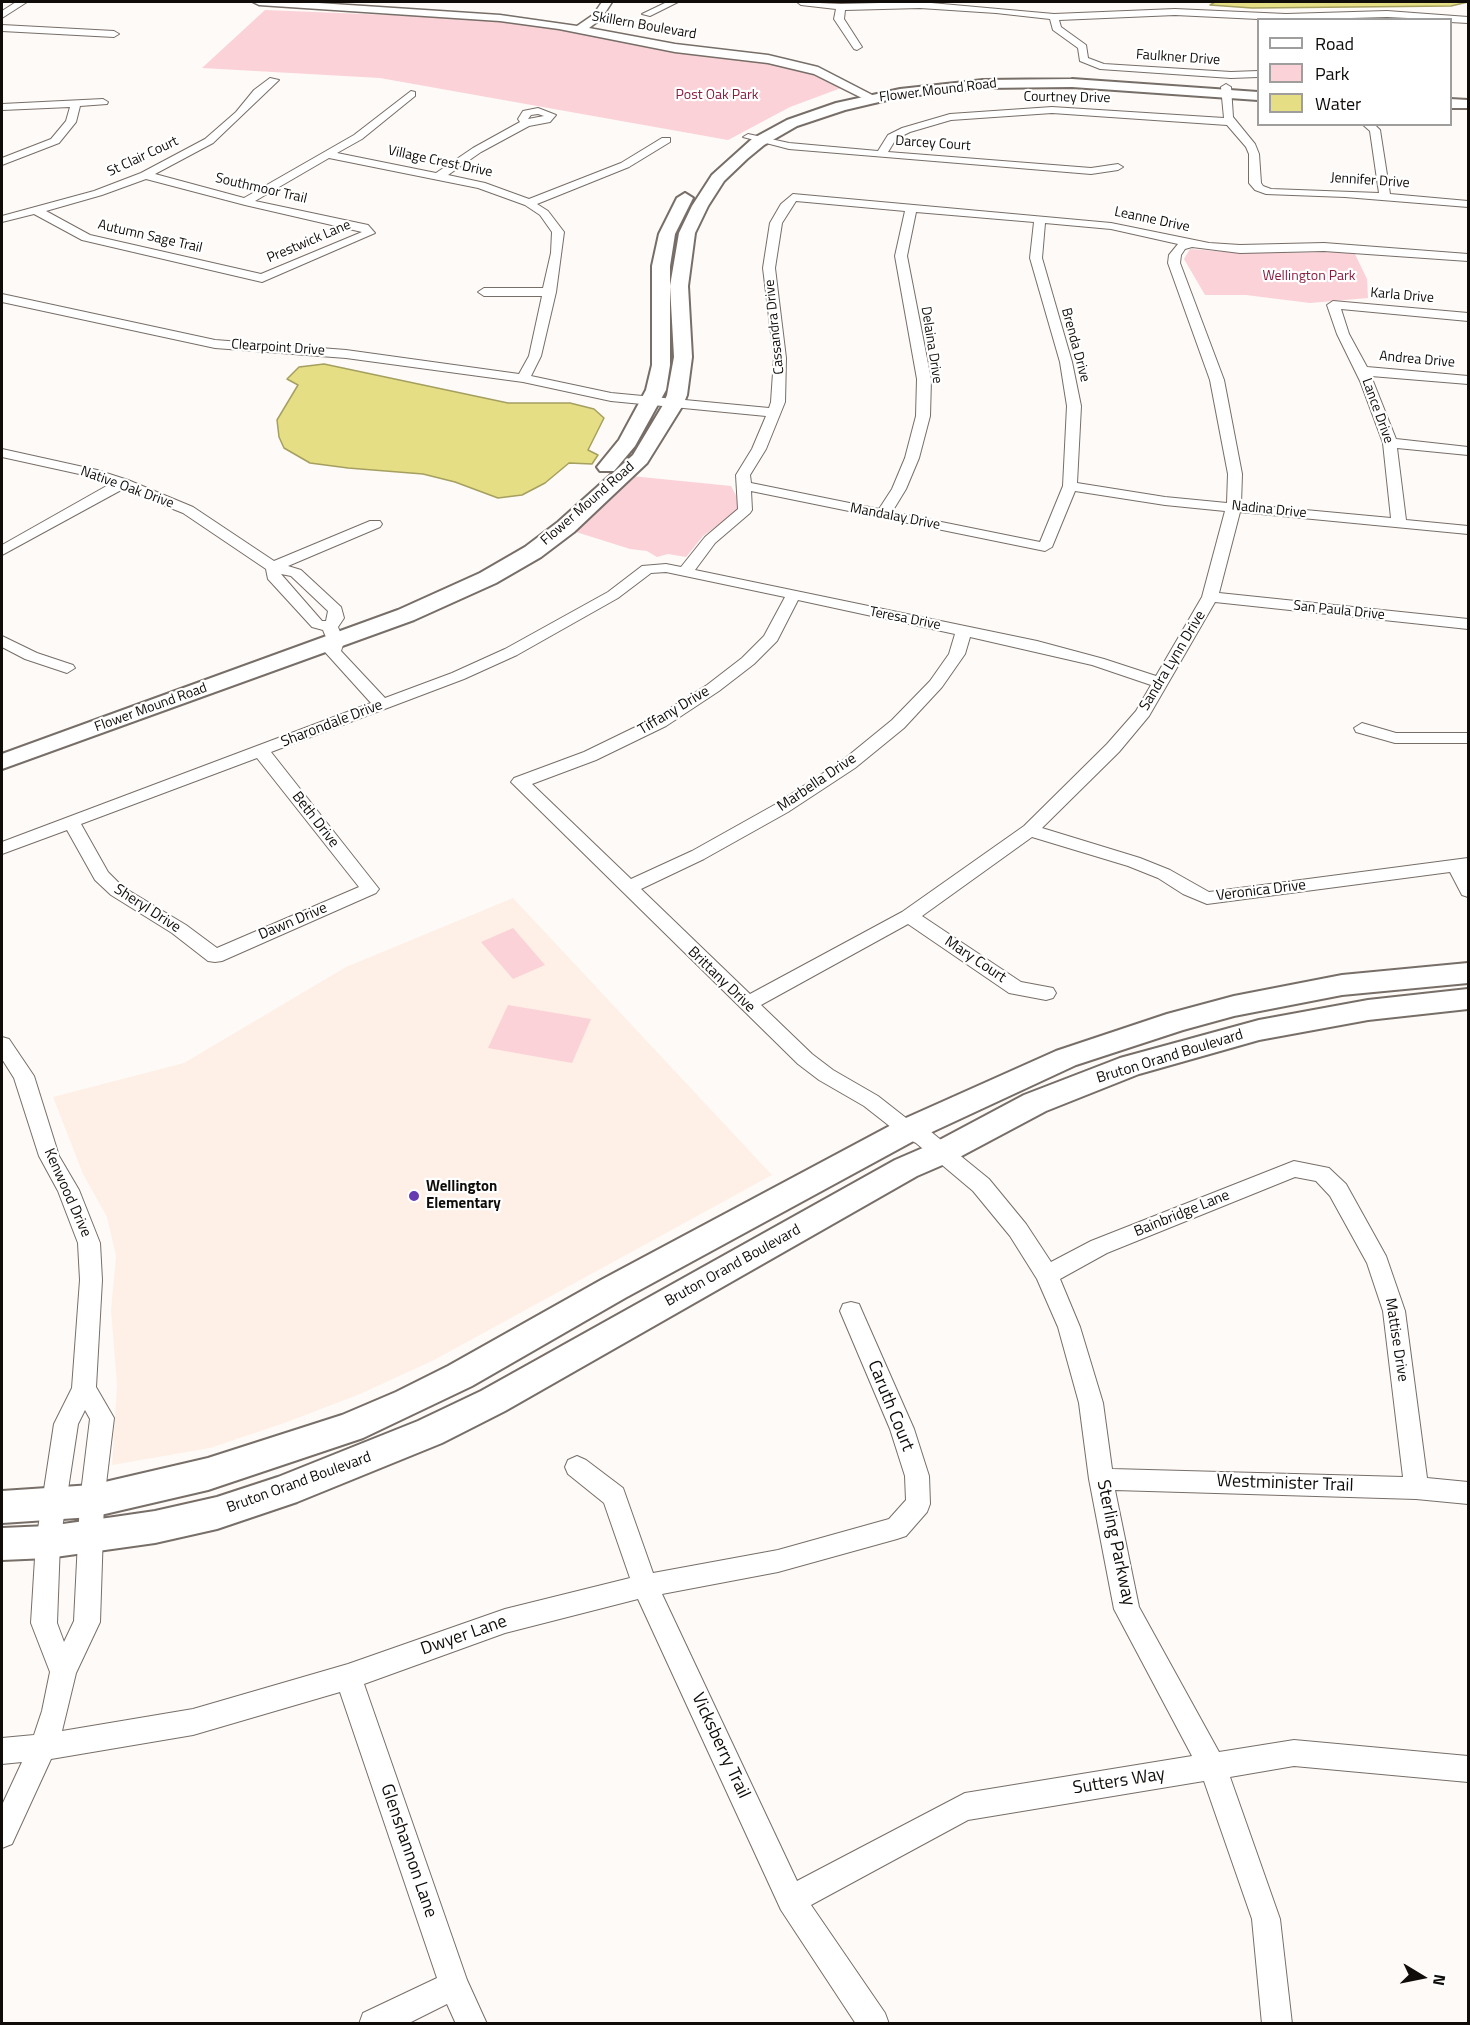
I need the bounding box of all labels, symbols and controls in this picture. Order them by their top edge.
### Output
street label: Skillern Boulevard [591,9,697,43]
legend [1257,18,1452,126]
text: Road [1315,30,1354,57]
street label: Faulkner Drive [1135,47,1221,69]
text: Park [1315,60,1349,87]
street label: Flower Mound Road [878,75,998,107]
park label: Post Oak Park [676,88,758,104]
street label: Courtney Drive [1023,89,1111,107]
text: Water [1315,90,1361,117]
street label: St Clair Court [105,133,181,181]
street label: Darcey Court [895,133,971,155]
street label: Village Crest Drive [386,143,494,181]
street label: Southmoor Trail [214,170,308,208]
street label: Jennifer Drive [1330,170,1410,192]
street label: Leanne Drive [1113,204,1191,236]
street label: Autumn Sage Trail [96,217,204,257]
street label: Prestwick Lane [265,217,353,267]
park label: Wellington Park [1262,269,1356,285]
street label: Cassandra Drive [762,279,788,375]
street label: Karla Drive [1370,285,1434,307]
street label: Delaina Drive [917,305,945,385]
street label: Brenda Drive [1057,306,1093,384]
street label: Clearpoint Drive [231,336,325,360]
street label: Andrea Drive [1379,348,1455,372]
street label: Lance Drive [1357,376,1397,446]
street label: Flower Mound Road [538,459,638,549]
street label: Native Oak Drive [78,463,176,513]
street label: Nadina Drive [1231,498,1307,522]
street label: Mandalay Drive [849,500,941,534]
street label: San Paula Drive [1292,598,1386,624]
street label: Teresa Drive [868,604,942,634]
street label: Sandra Lynn Drive [1136,608,1210,714]
street label: Flower Mound Road [93,680,209,736]
street label: Tiffany Drive [635,683,713,739]
street label: Sharondale Drive [279,696,385,752]
street label: Marbella Drive [774,750,860,816]
street label: Beth Drive [288,788,342,852]
street label: Veronica Drive [1215,877,1307,905]
street label: Sheryl Drive [110,881,184,937]
street label: Dawn Drive [256,899,330,945]
street label: Mary Court [941,933,1009,987]
street label: Brittany Drive [683,943,759,1017]
street label: Bruton Orand Boulevard [1094,1026,1246,1088]
street label: Kenwood Drive [39,1146,95,1240]
place label: Wellington Elementary [426,1178,501,1213]
street label: Bainbridge Lane [1132,1187,1232,1241]
marker: Wellington Elementary [407,1189,421,1203]
street label: Bruton Orand Boulevard [662,1221,804,1311]
street label: Mattise Drive [1380,1297,1412,1383]
street label: Caruth Court [862,1358,918,1454]
street label: Bruton Orand Boulevard [224,1448,374,1518]
street label: Westminister Trail [1216,1471,1354,1497]
street label: Sterling Parkway [1091,1478,1139,1608]
street label: Dwyer Lane [418,1611,510,1661]
street label: Vicksberry Trail [686,1690,754,1802]
street label: Sutters Way [1071,1764,1167,1800]
street label: Glenshannon Lane [375,1781,441,1921]
north arrow [1392,1947,1452,2007]
text: N [1427,1973,1453,1988]

